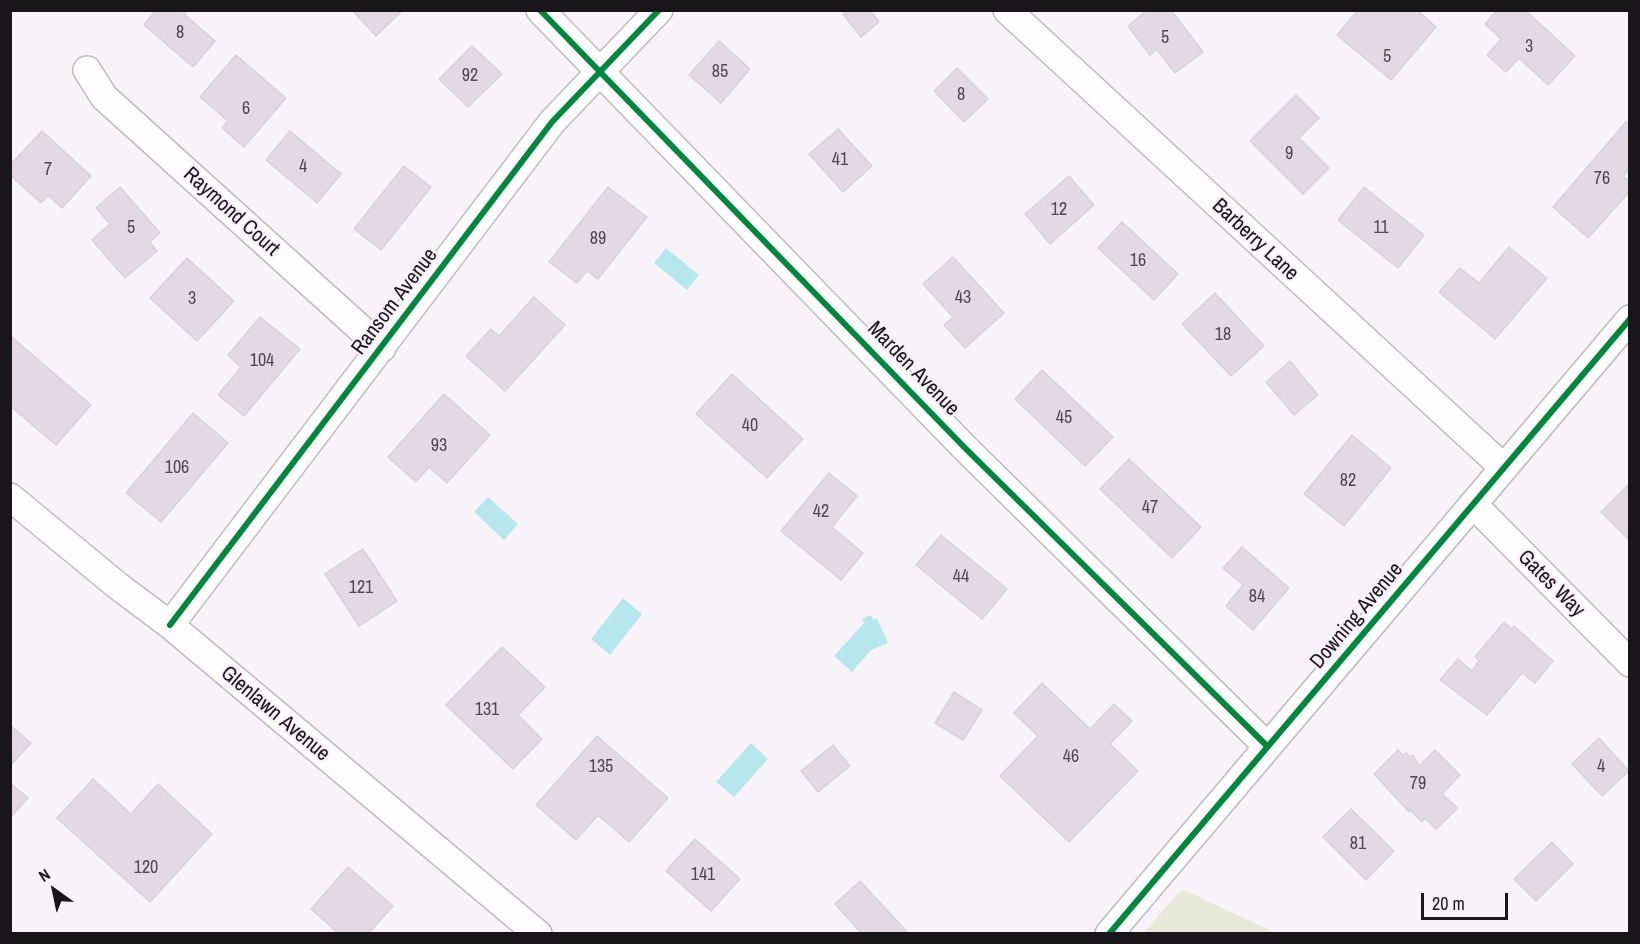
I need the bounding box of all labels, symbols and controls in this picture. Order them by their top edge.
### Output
house number: 8 [176,22,184,44]
house number: 5 [1161,27,1169,49]
house number: 3 [1525,36,1533,58]
house number: 5 [1383,46,1391,68]
house number: 85 [712,61,728,83]
house number: 92 [462,65,478,87]
house number: 8 [957,84,965,106]
house number: 6 [242,98,250,120]
house number: 9 [1285,143,1293,165]
house number: 41 [832,149,848,171]
house number: 4 [299,156,307,178]
house number: 7 [44,159,52,181]
street label: Raymond Court [178,162,284,262]
house number: 76 [1594,168,1610,190]
street label: Barberry Lane [1207,194,1303,286]
house number: 12 [1051,199,1067,221]
house number: 5 [127,217,135,239]
house number: 11 [1373,217,1389,239]
house number: 89 [590,228,606,250]
street label: Ransom Avenue [347,244,443,360]
house number: 16 [1130,250,1146,272]
house number: 43 [955,287,971,309]
house number: 3 [188,288,196,310]
street label: Marden Avenue [862,317,964,421]
house number: 18 [1215,324,1231,346]
house number: 104 [250,350,274,372]
house number: 45 [1056,407,1072,429]
house number: 40 [742,415,758,437]
house number: 93 [431,435,447,457]
house number: 106 [165,457,189,479]
house number: 82 [1340,470,1356,492]
house number: 47 [1142,497,1158,519]
house number: 42 [813,501,829,523]
street label: Gates Way [1512,545,1590,623]
street label: Downing Avenue [1305,558,1409,674]
house number: 44 [953,566,969,588]
house number: 121 [349,577,373,599]
house number: 84 [1249,586,1265,608]
street label: Glenlawn Avenue [215,661,335,767]
house number: 131 [475,699,499,721]
house number: 46 [1063,746,1079,768]
house number: 135 [589,756,613,778]
house number: 4 [1597,756,1605,778]
house number: 79 [1410,773,1426,795]
house number: 81 [1350,833,1366,855]
house number: 120 [134,857,158,879]
north arrow [24,860,84,920]
text: N [34,863,54,887]
house number: 141 [691,864,715,886]
scale bar [1424,881,1511,919]
text: 20 m [1432,891,1465,916]

